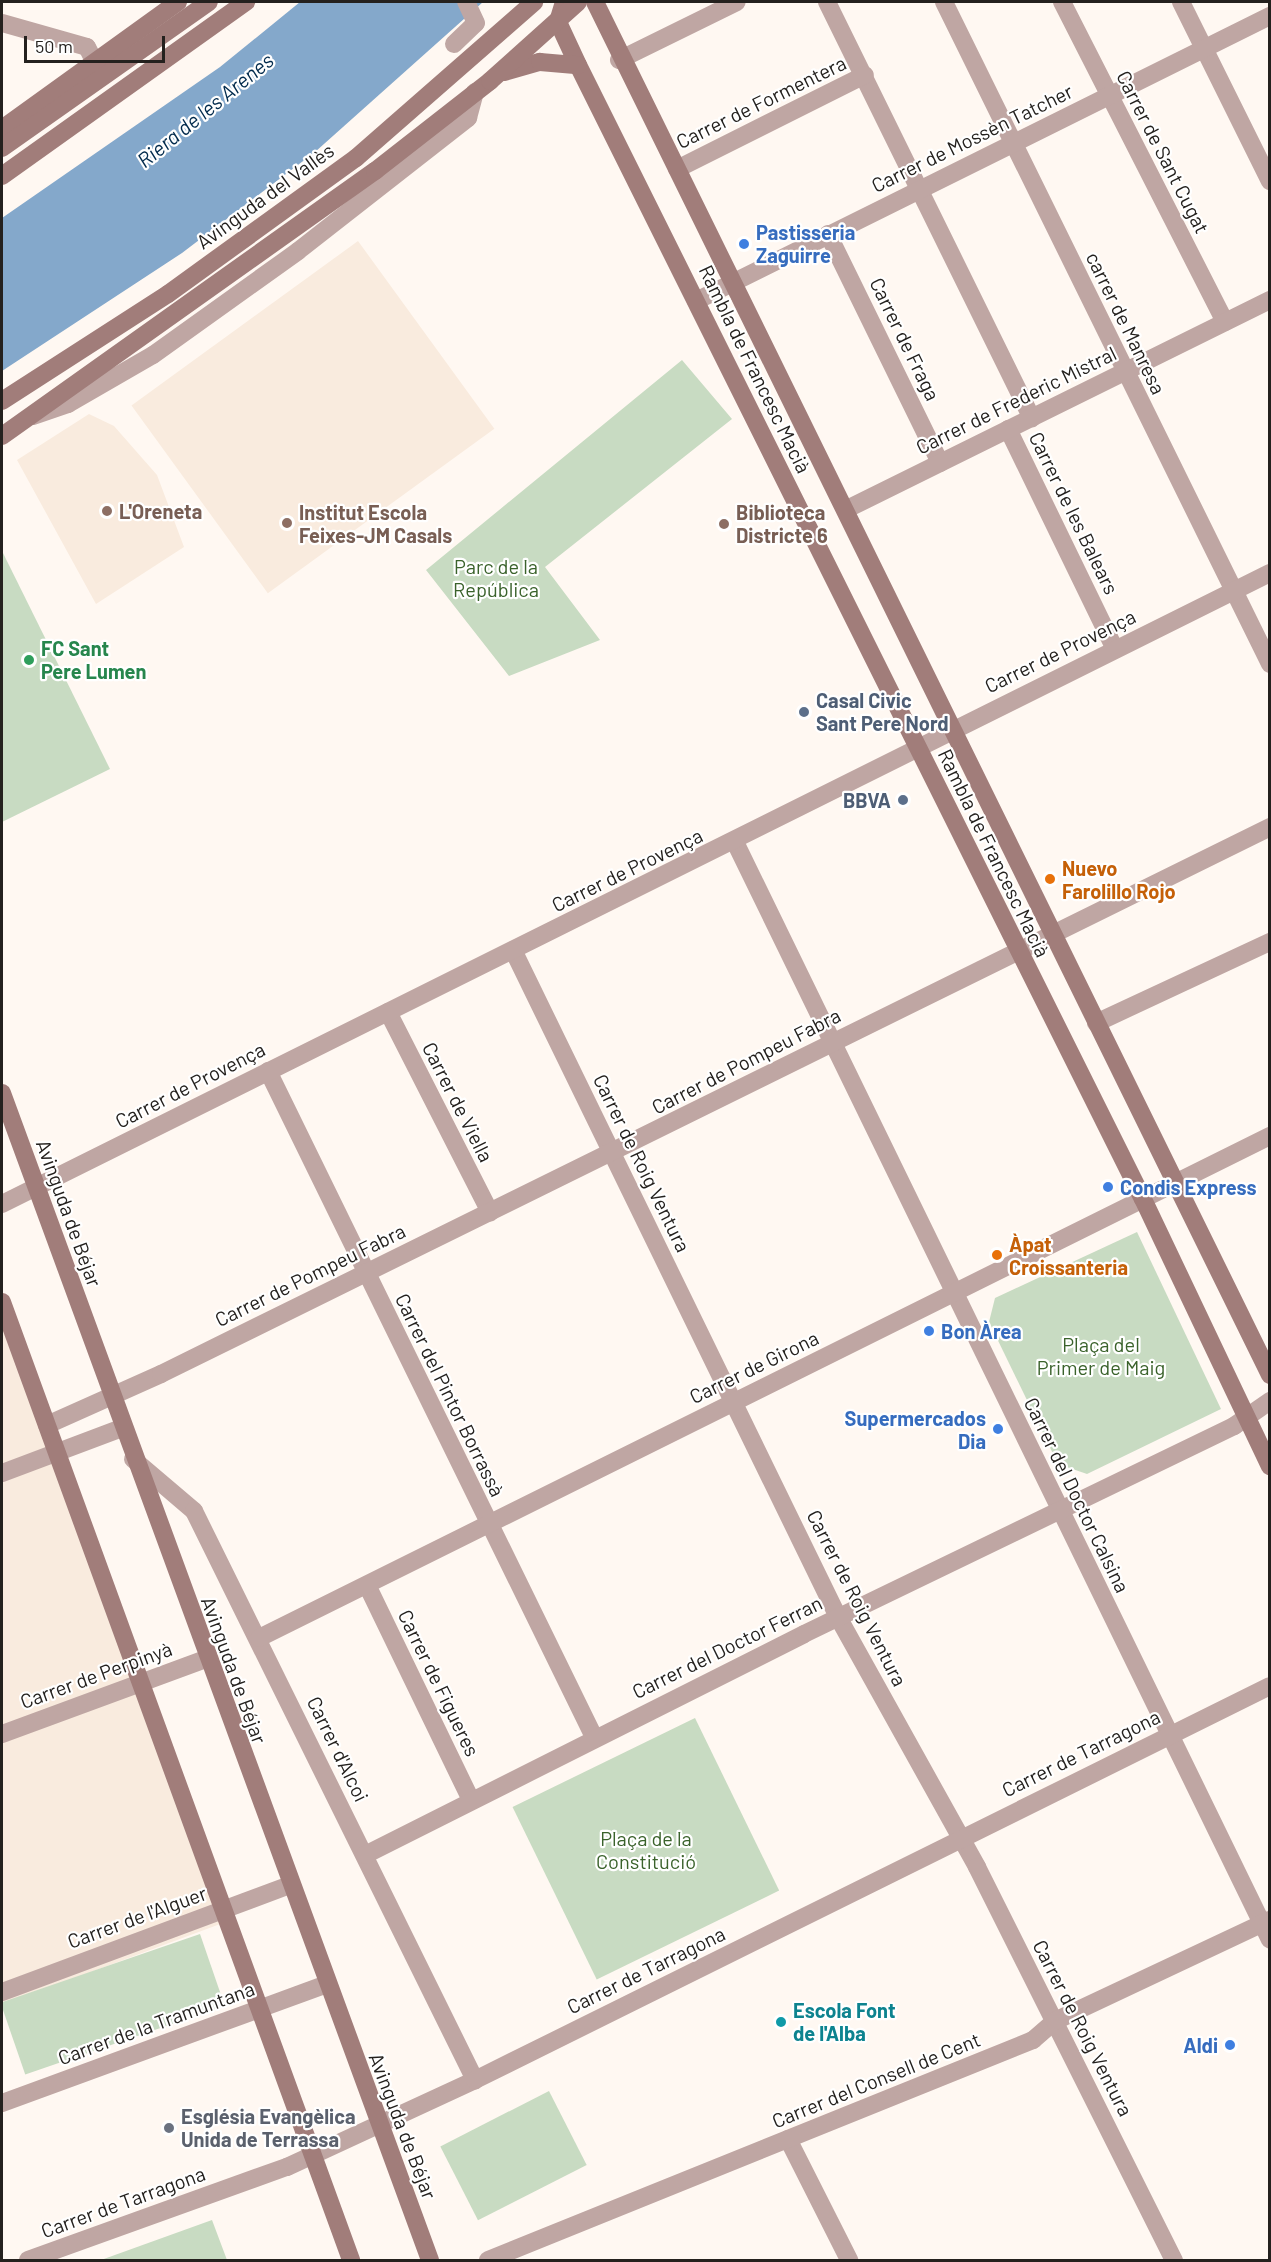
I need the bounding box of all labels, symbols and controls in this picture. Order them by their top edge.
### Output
scale bar [27,24,168,62]
text: 50 m [35,35,73,57]
water label: Riera de les Arenes [132,47,278,173]
street label: Carrer de Formentera [672,50,850,154]
street label: Carrer de Sant Cugat [1112,67,1214,237]
street label: Carrer de Mossèn Tatcher [867,79,1077,197]
street label: Avinguda del Vallès [192,138,338,254]
place label: Pastisseria Zaguirre [756,220,855,267]
marker: Pastisseria Zaguirre [737,237,751,251]
street label: carrer de Manresa [1081,248,1171,398]
street label: Rambla de Francesc Macià [694,261,816,477]
street label: Carrer de Fraga [865,274,945,404]
street label: Carrer de Frederic Mistral [912,341,1120,459]
street label: Carrer de les Balears [1024,428,1124,598]
place label: L'Oreneta [119,499,202,523]
place label: Institut Escola Feixes-JM Casals [299,500,452,547]
place label: Biblioteca Districte 6 [736,500,828,547]
marker: L'Oreneta [100,504,114,518]
marker: Institut Escola Feixes-JM Casals [280,516,294,530]
marker: Biblioteca Districte 6 [717,517,731,531]
park label: Parc de la República [453,554,539,601]
street label: Carrer de Provença [981,604,1139,698]
place label: FC Sant Pere Lumen [41,636,146,683]
marker: FC Sant Pere Lumen [22,653,36,667]
place label: Casal Civic Sant Pere Nord [816,688,949,735]
marker: Casal Civic Sant Pere Nord [797,705,811,719]
street label: Rambla de Francesc Macià [933,745,1055,961]
place label: BBVA [843,788,891,812]
marker: BBVA [896,793,910,807]
street label: Carrer de Provença [548,823,706,917]
place label: Nuevo Farolillo Rojo [1062,856,1176,903]
marker: Nuevo Farolillo Rojo [1043,872,1057,886]
street label: Carrer de Pompeu Fabra [648,1003,844,1119]
street label: Carrer de Provença [111,1037,269,1133]
street label: Carrer de Viella [418,1038,498,1166]
street label: Carrer de Roig Ventura [589,1070,695,1256]
street label: Avinguda de Béjar [31,1136,107,1290]
place label: Condis Express [1120,1175,1257,1199]
marker: Condis Express [1101,1180,1115,1194]
street label: Carrer de Pompeu Fabra [211,1218,409,1332]
place label: Àpat Croissanteria [1009,1232,1128,1279]
marker: Àpat Croissanteria [990,1248,1004,1262]
street label: Carrer del Pintor Borrassà [390,1290,510,1500]
place label: Bon Àrea [941,1319,1022,1343]
marker: Bon Àrea [922,1324,936,1338]
street label: Carrer de Girona [686,1325,822,1409]
park label: Plaça del Primer de Maig [1037,1333,1165,1380]
street label: Carrer del Doctor Calsina [1019,1393,1135,1597]
place label: Supermercados Dia [845,1406,986,1453]
marker: Supermercados Dia [991,1422,1005,1436]
street label: Carrer de Roig Ventura [802,1506,912,1690]
street label: Carrer del Doctor Ferran [628,1591,826,1703]
street label: Avinguda de Béjar [196,1593,272,1747]
street label: Carrer de Figueres [393,1606,485,1760]
street label: Carrer de Perpinyà [17,1636,175,1714]
street label: Carrer d'Alcoi [302,1692,374,1806]
street label: Carrer de Tarragona [998,1704,1164,1802]
park label: Plaça de la Constitució [596,1827,696,1874]
street label: Carrer de l'Alguer [64,1881,210,1953]
street label: Carrer de Tarragona [563,1921,729,2019]
street label: Carrer de Roig Ventura [1028,1936,1138,2120]
street label: Carrer de la Tramuntana [54,1976,258,2070]
place label: Escola Font de l'Alba [793,1998,896,2045]
marker: Escola Font de l'Alba [774,2015,788,2029]
street label: Carrer del Consell de Cent [768,2027,984,2133]
place label: Aldi [1183,2033,1218,2057]
marker: Aldi [1223,2038,1237,2052]
street label: Avinguda de Béjar [364,2049,442,2203]
place label: Església Evangèlica Unida de Terrassa [181,2104,355,2151]
marker: Església Evangèlica Unida de Terrassa [162,2121,176,2135]
street label: Carrer de Tarragona [38,2161,208,2243]

